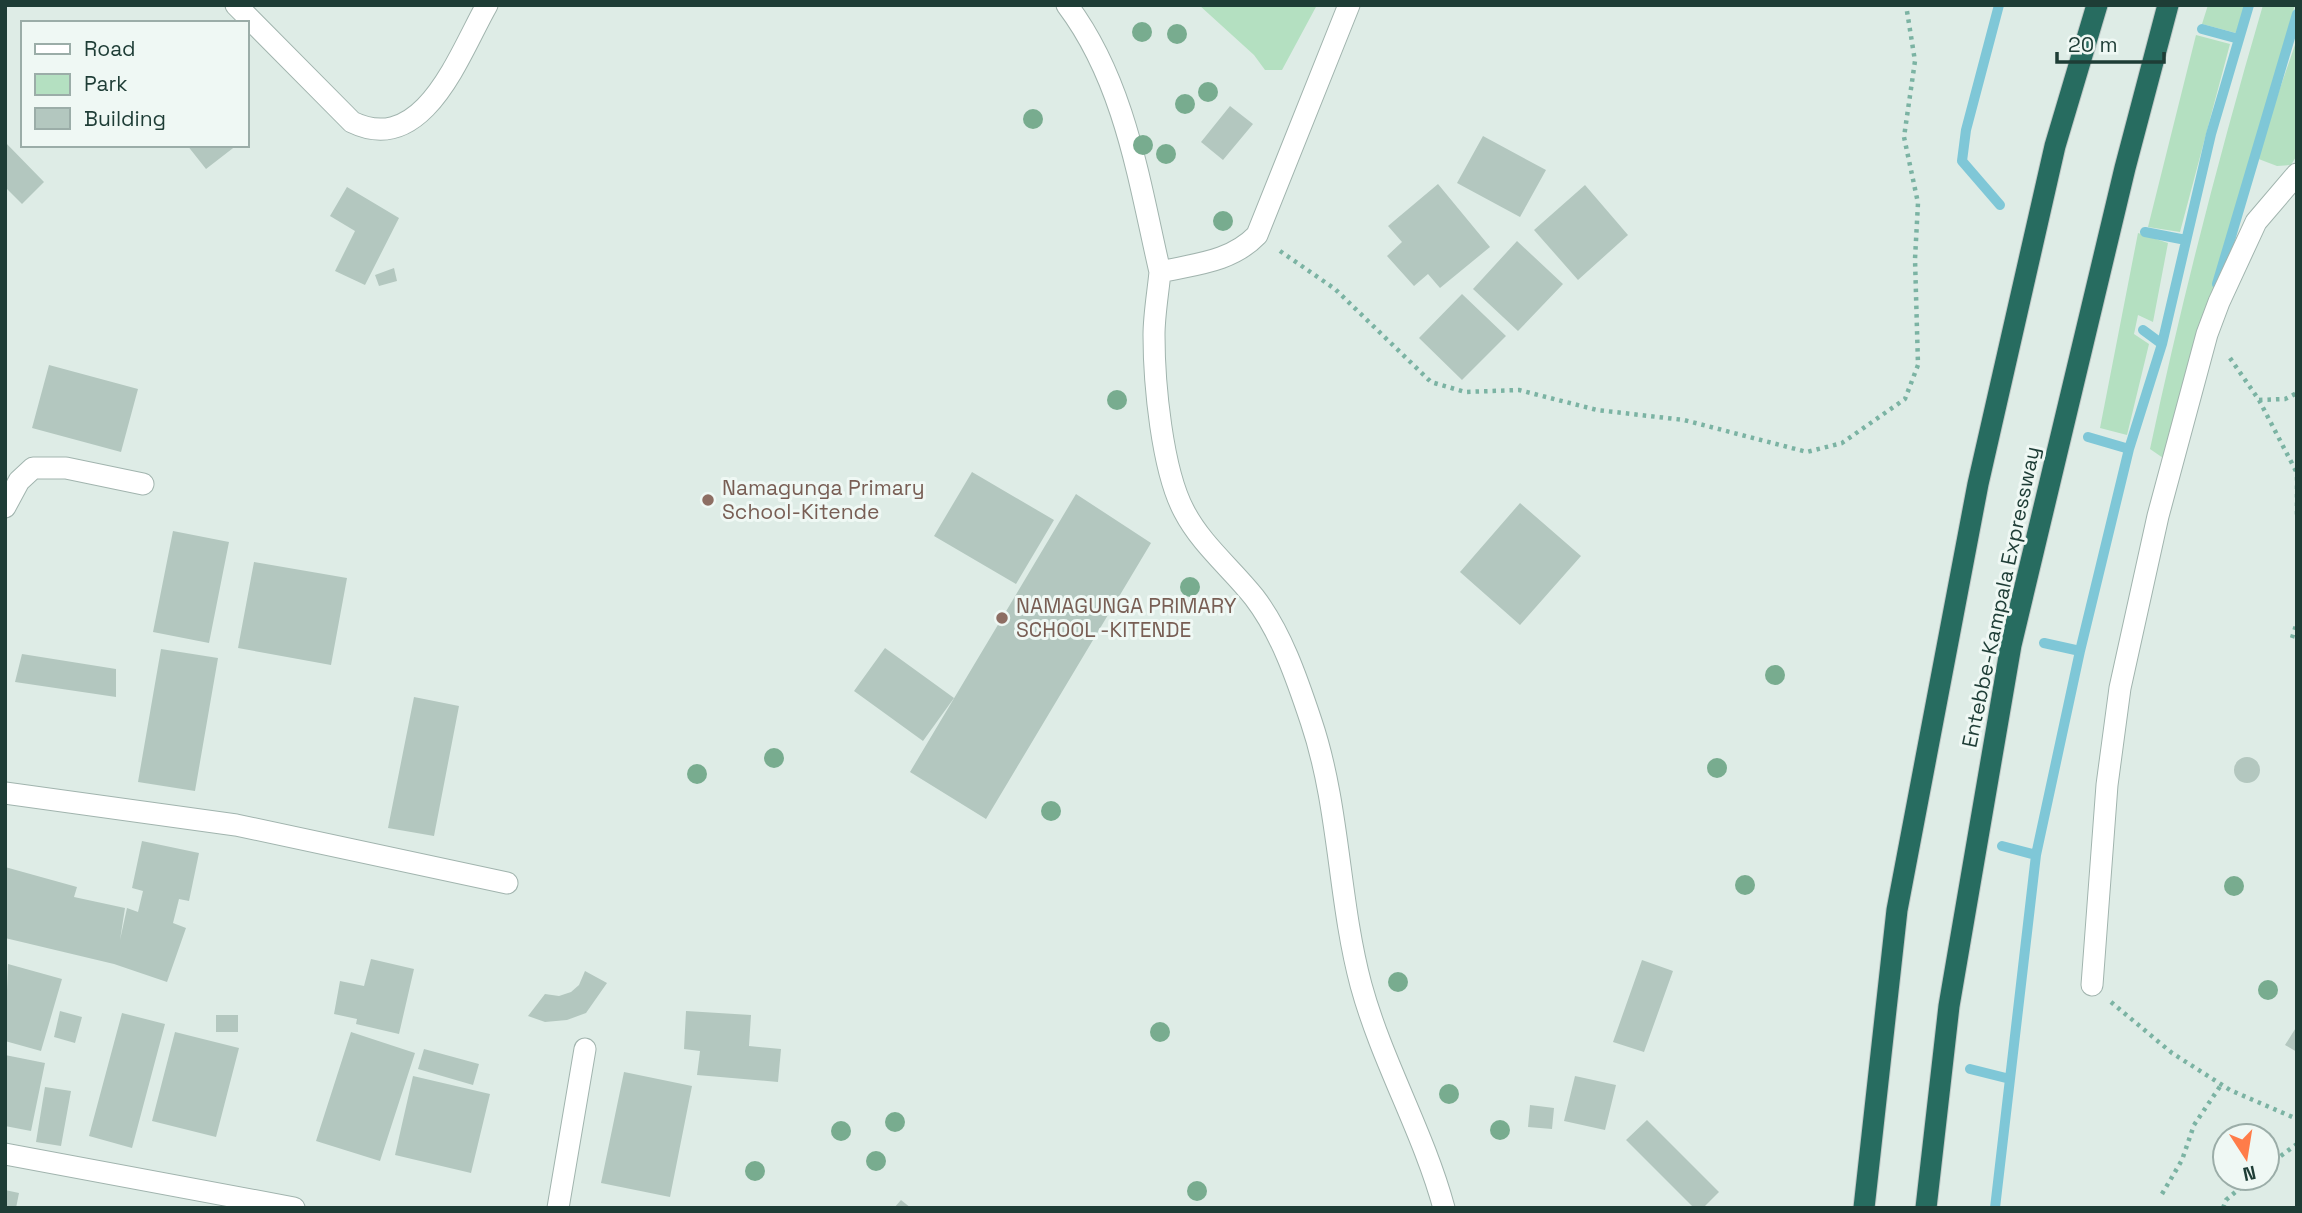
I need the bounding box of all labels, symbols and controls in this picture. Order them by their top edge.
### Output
legend [21,21,248,147]
scale bar [2057,21,2164,65]
text: 20 m [2068,31,2118,58]
text: Road [84,35,136,62]
text: Park [84,70,128,97]
text: Building [84,105,166,132]
street label: Entebbe-Kampala Expressway [1955,444,2046,750]
place label: Namagunga Primary School-Kitende [722,474,925,525]
marker: Namagunga Primary School-Kitende [700,492,716,508]
place label: NAMAGUNGA PRIMARY SCHOOL -KITENDE [1016,592,1237,643]
marker: NAMAGUNGA PRIMARY SCHOOL -KITENDE [994,610,1010,626]
north arrow [2211,1122,2281,1192]
text: N [2241,1160,2258,1187]

